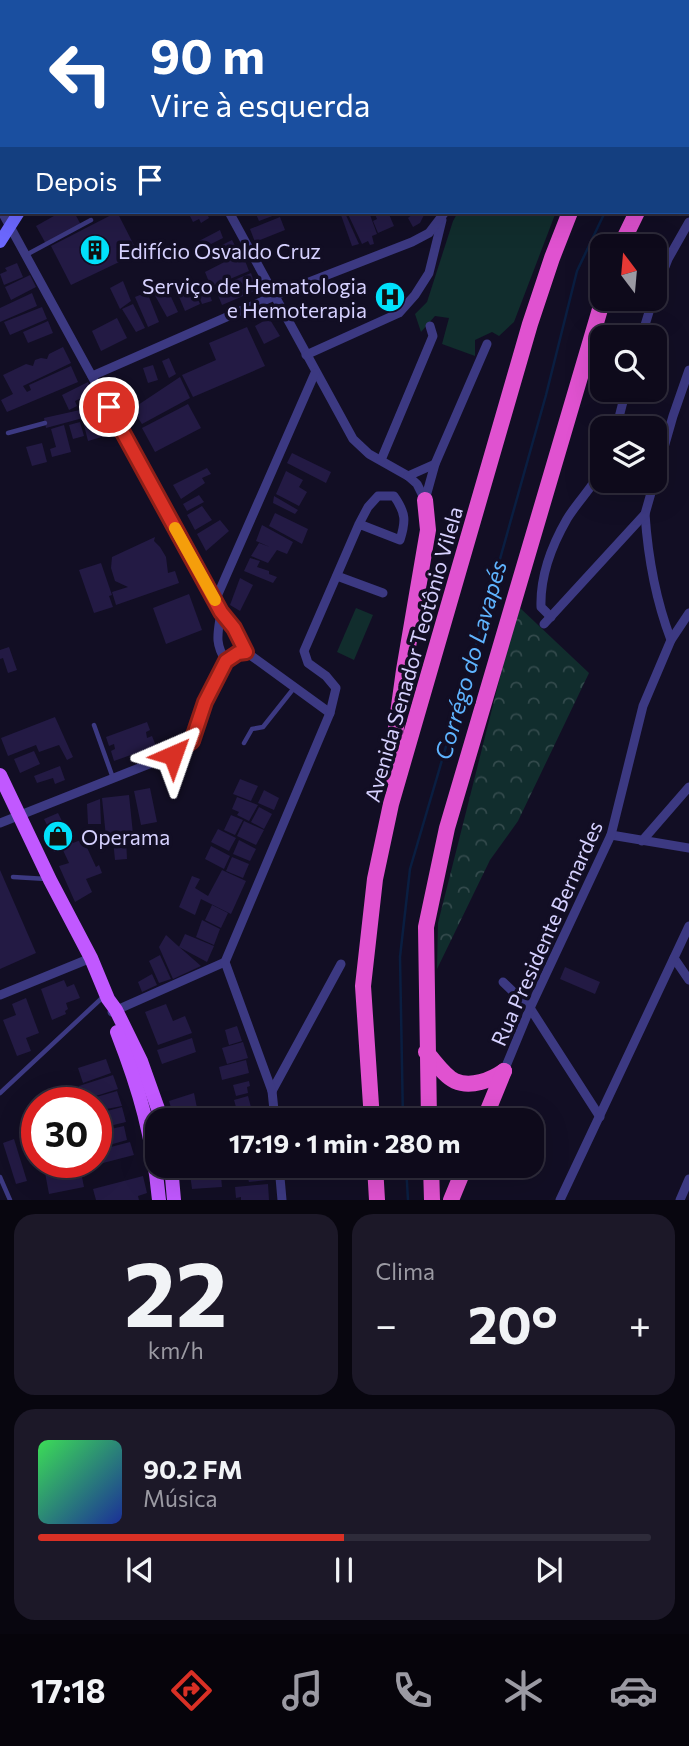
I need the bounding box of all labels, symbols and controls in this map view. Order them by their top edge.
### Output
text: 90 m [150,24,265,84]
icon: left [35,28,126,119]
text: Vire à esquerda [150,84,371,124]
icon: arrive [131,161,169,199]
text: Depois [35,165,117,196]
building icon: Edifício Osvaldo Cruz [78,233,112,267]
north arrow [590,234,667,312]
map controls [590,234,667,493]
place label: Edifício Osvaldo Cruz [118,238,321,263]
place label: Serviço de Hematologia e Hemoterapia [142,273,367,322]
hospital icon: Serviço de Hematologia e Hemoterapia [373,280,407,314]
button: search [590,325,667,402]
pin [79,377,139,437]
icon: arrive [90,388,128,426]
button: layers [590,416,667,493]
street label: Avenida Senador Teotônio Vilela [359,503,467,805]
water label: Corrégo do Lavapés [428,557,512,763]
position arrow [136,718,210,792]
street label: Rua Presidente Bernardes [485,817,607,1049]
shop icon: Operama [41,819,75,853]
place label: Operama [81,824,170,849]
speed limit sign: 30 [21,1087,112,1178]
text: 17:19 · 1 min · 280 m [229,1127,460,1158]
text: 22 [124,1234,228,1346]
text: Clima [376,1257,435,1285]
text: 20° [468,1291,558,1355]
text: − [376,1300,397,1347]
text: + [629,1300,651,1347]
text: km/h [148,1336,204,1364]
text: 90.2 FM [143,1453,243,1484]
text: Música [143,1484,218,1512]
icon: previous [121,1551,159,1589]
icon: pause [325,1551,363,1589]
icon: next [530,1551,568,1589]
icon: directions [167,1666,216,1715]
icon: music [278,1666,327,1715]
icon: phone [388,1666,437,1715]
icon: climate [499,1666,548,1715]
icon: car [609,1666,658,1715]
text: 17:18 [31,1670,106,1710]

